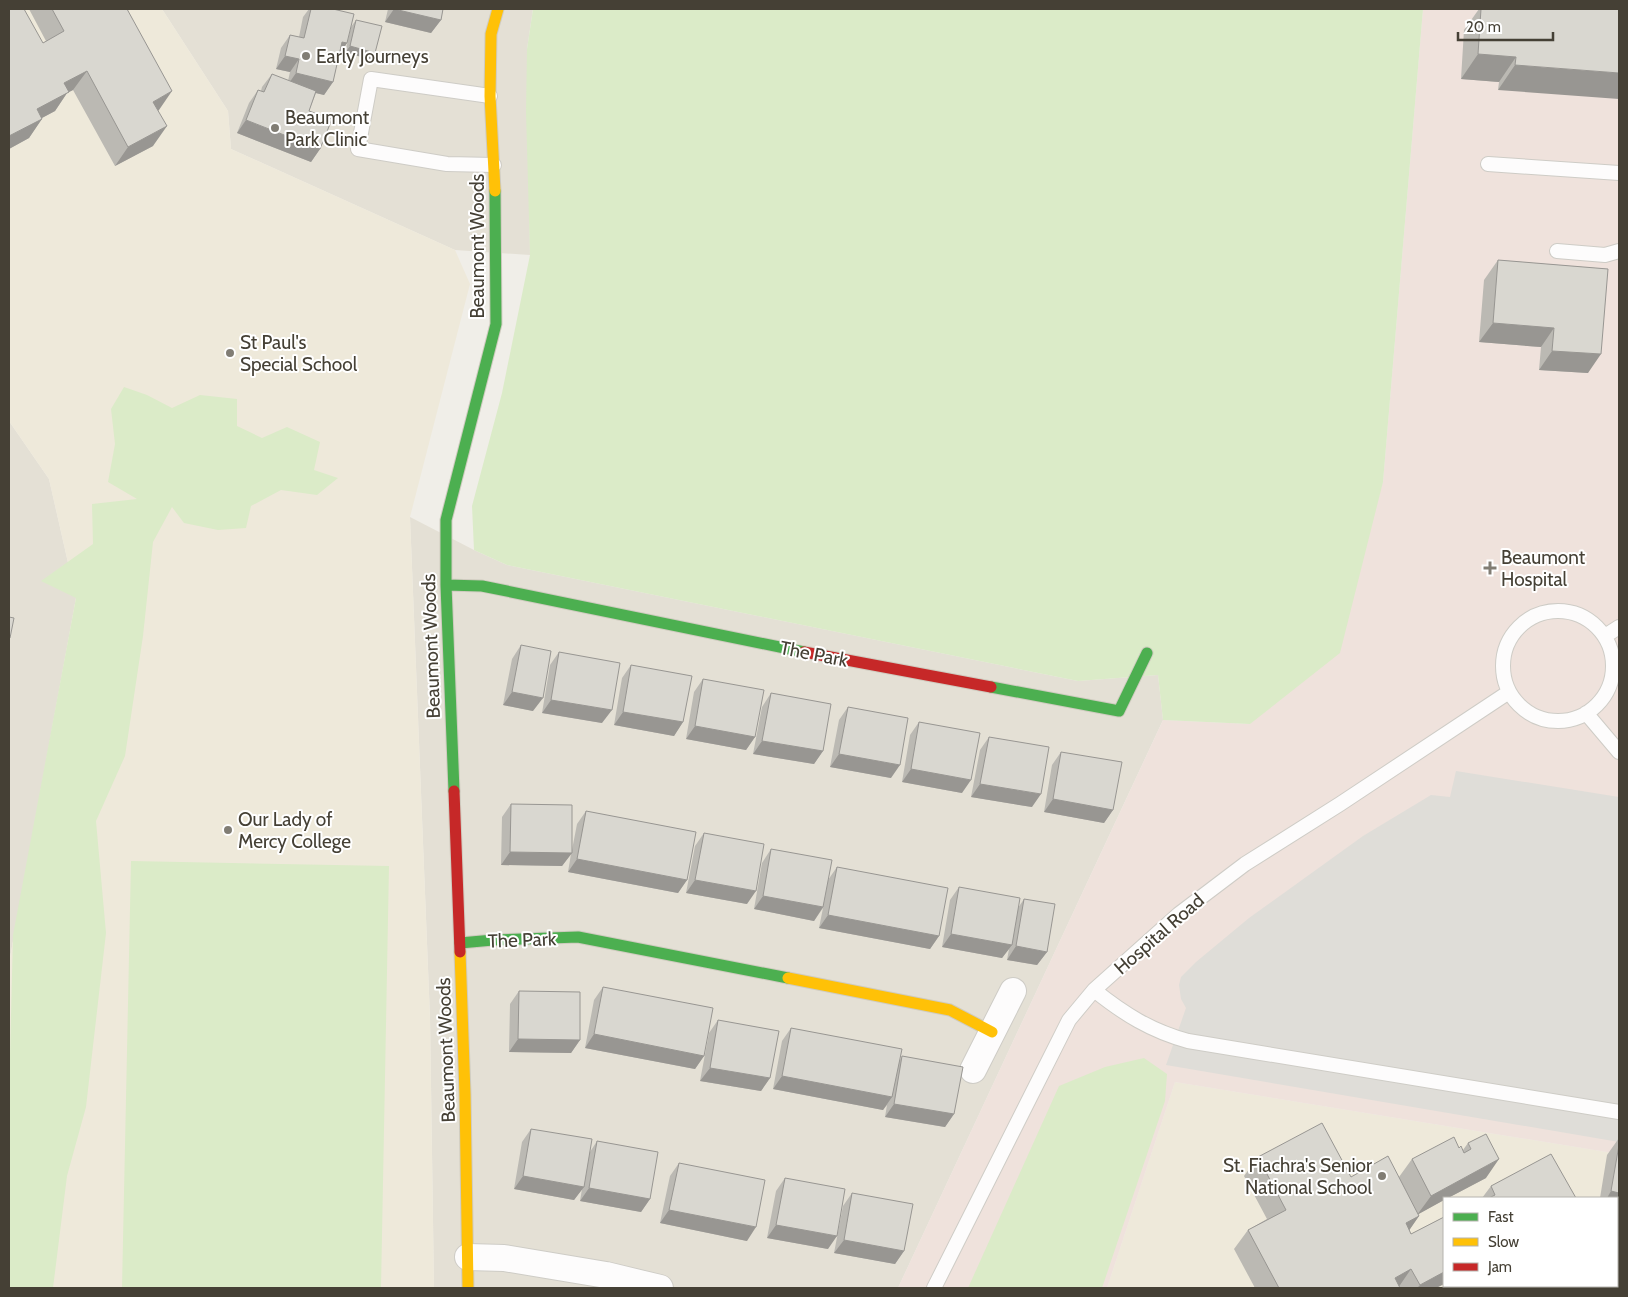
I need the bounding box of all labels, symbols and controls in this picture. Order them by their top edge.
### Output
scale bar [1458,10,1553,42]
text: 20 m [1466,18,1501,36]
place label: Early Journeys [316,45,429,68]
marker: Early Journeys [300,50,312,62]
place label: Beaumont Park Clinic [285,106,370,151]
marker: Beaumont Park Clinic [269,122,281,134]
street label: Beaumont Woods [466,173,489,318]
place label: St Paul's Special School [240,331,358,376]
marker: St Paul's Special School [224,347,236,359]
place label: Beaumont Hospital [1501,546,1586,591]
marker: Beaumont Hospital [1483,561,1497,575]
street label: Beaumont Woods [417,573,445,719]
street label: The Park [778,636,850,672]
place label: Our Lady of Mercy College [238,808,351,853]
marker: Our Lady of Mercy College [222,824,234,836]
street label: Hospital Road [1109,889,1209,979]
street label: The Park [487,927,557,953]
street label: Beaumont Woods [432,977,460,1123]
place label: St. Fiachra's Senior National School [1223,1154,1373,1199]
marker: St. Fiachra's Senior National School [1376,1170,1388,1182]
legend [1443,1197,1618,1287]
text: Fast [1488,1208,1513,1226]
text: Slow [1488,1233,1519,1251]
text: Jam [1487,1258,1512,1276]

